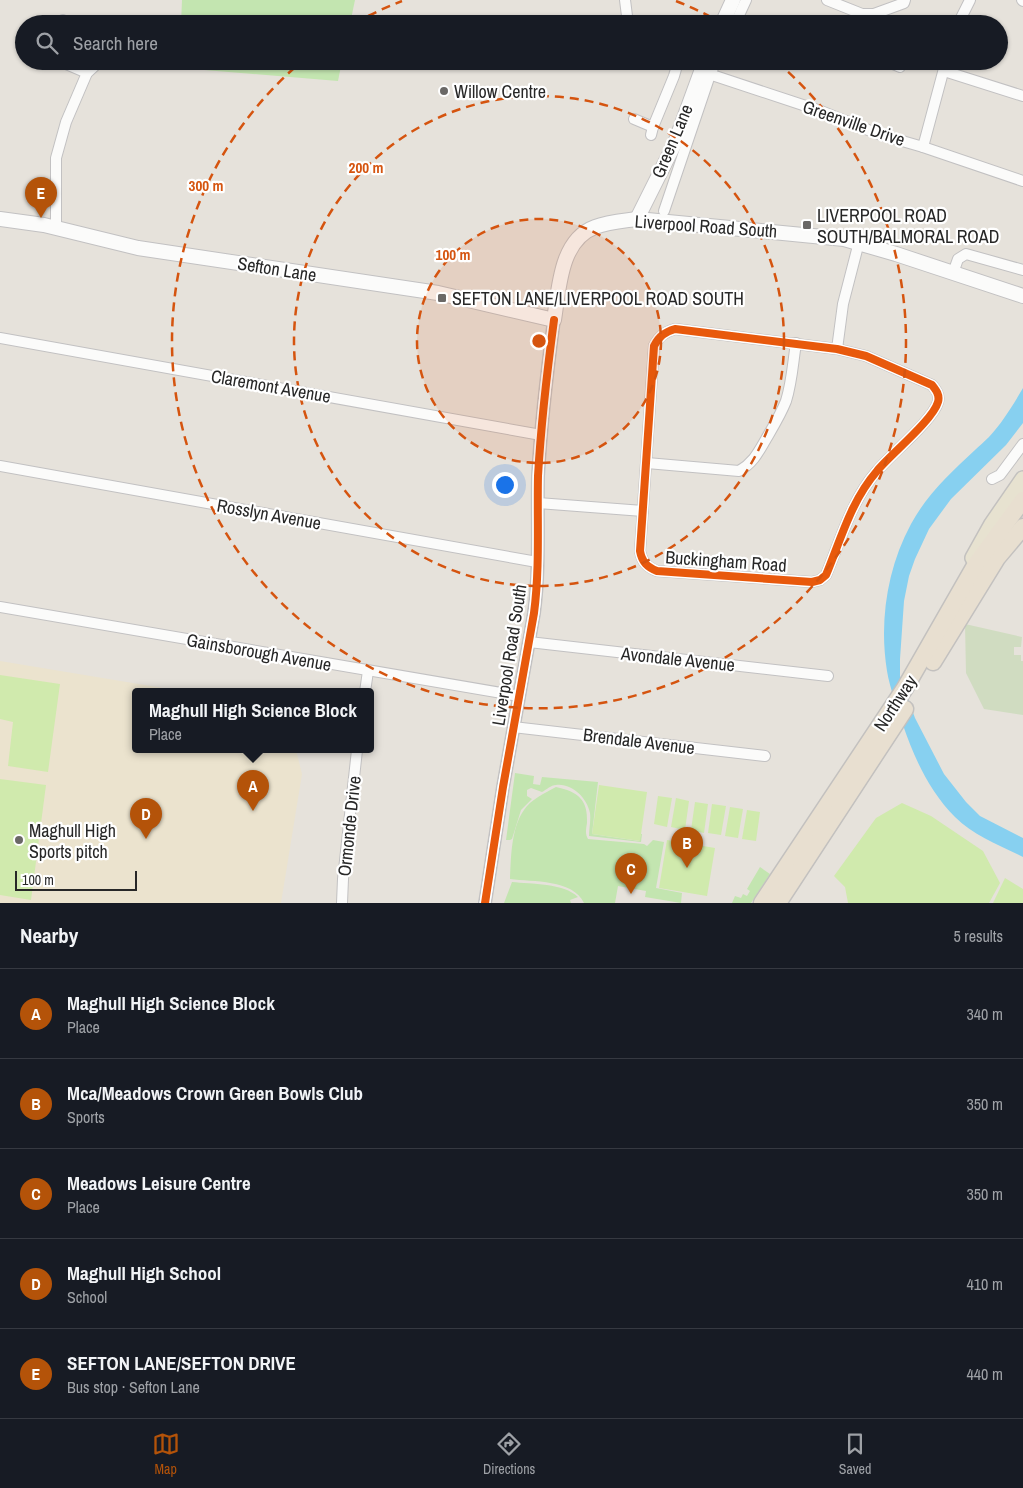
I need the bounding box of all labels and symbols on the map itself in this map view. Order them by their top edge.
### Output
place label: Willow Centre [454,79,546,104]
marker: Willow Centre [438,85,450,97]
street label: Greenville Drive [800,94,908,152]
street label: Green Lane [645,100,699,182]
text: 200 m [349,157,383,178]
text: 300 m [189,175,223,196]
pin: E [25,177,57,218]
place label: LIVERPOOL ROAD SOUTH/BALMORAL ROAD [817,203,999,249]
street label: Liverpool Road South [634,209,778,243]
marker: LIVERPOOL ROAD SOUTH/BALMORAL ROAD [801,219,813,231]
text: 100 m [436,244,470,265]
street label: Sefton Lane [236,250,318,288]
place label: SEFTON LANE/LIVERPOOL ROAD SOUTH [452,286,744,311]
marker: SEFTON LANE/LIVERPOOL ROAD SOUTH [436,292,448,304]
centre of rings [530,332,548,350]
street label: Claremont Avenue [209,363,333,409]
your location [492,472,518,498]
street label: Rosslyn Avenue [215,493,323,535]
street label: Buckingham Road [665,544,787,578]
street label: Liverpool Road South [485,583,533,727]
street label: Gainsborough Avenue [185,627,333,677]
street label: Avondale Avenue [619,640,736,677]
street label: Northway [868,670,923,736]
street label: Brendale Avenue [582,722,696,760]
pin: A [237,770,269,811]
street label: Ormonde Drive [331,775,367,877]
pin: D [130,798,162,839]
place label: Maghull High Sports pitch [29,818,116,864]
pin: B [671,827,703,868]
marker: Maghull High Sports pitch [13,834,25,846]
pin: C [615,853,647,894]
scale bar [15,868,138,891]

